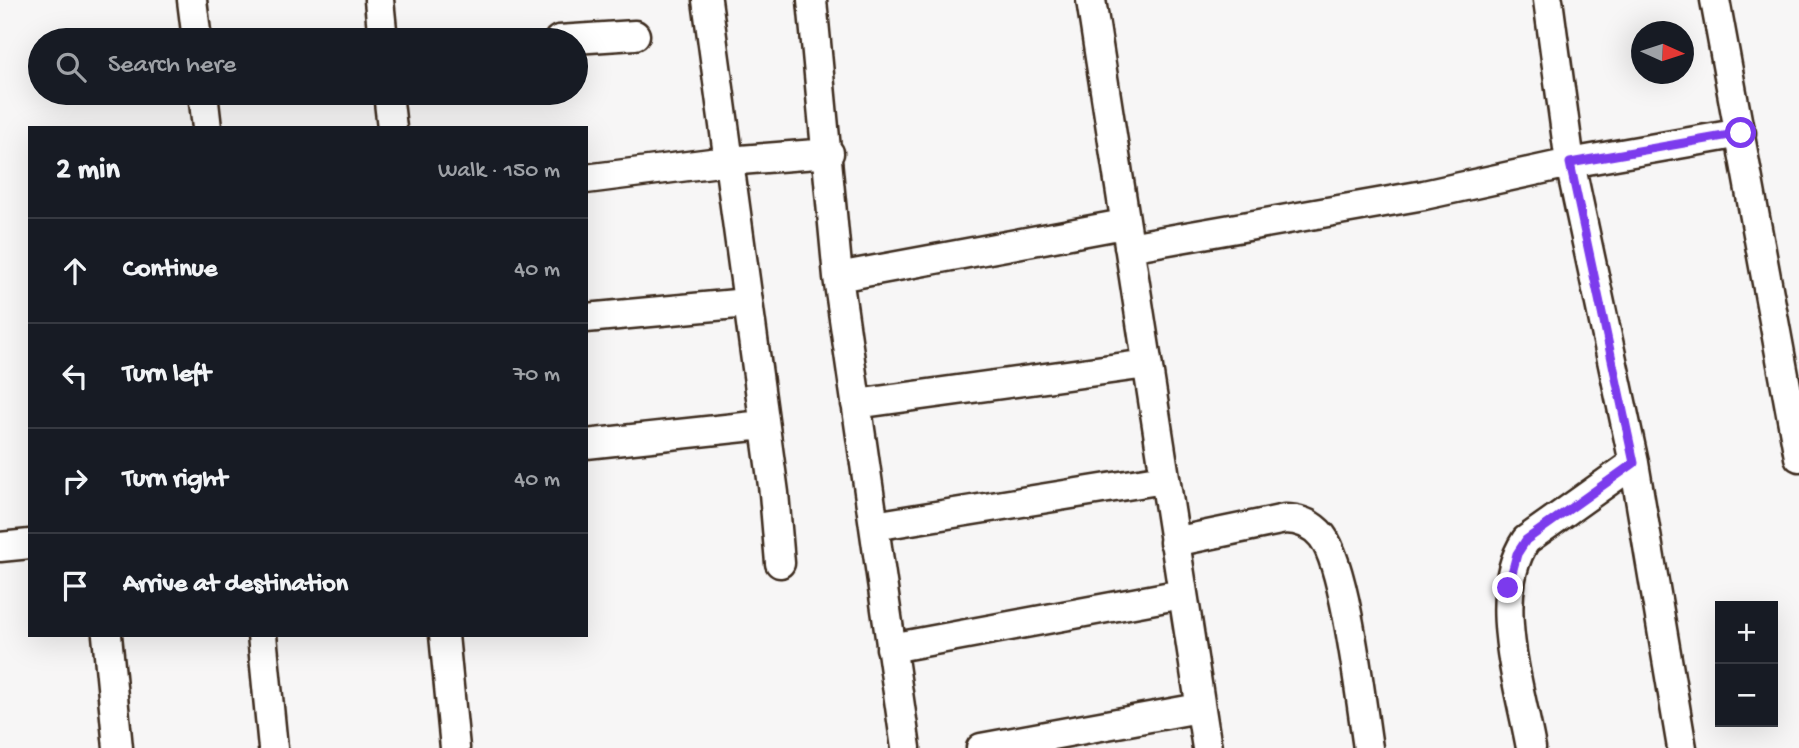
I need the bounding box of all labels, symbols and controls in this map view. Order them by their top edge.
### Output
north arrow [1631,21,1694,84]
search box [28,28,588,105]
icon: search [52,48,90,86]
text: Search here [108,51,236,82]
route start [1725,117,1756,148]
text: 2 min [56,154,120,189]
text: Walk · 150 m [438,158,560,185]
icon: ahead [56,252,94,290]
text: Continue [123,255,217,286]
text: 40 m [514,257,560,284]
icon: left [56,357,94,395]
text: Turn left [123,360,211,391]
text: 70 m [513,362,560,389]
icon: right [56,462,94,500]
text: Turn right [123,465,227,496]
text: 40 m [514,467,560,494]
icon: arrive [56,567,94,605]
text: Arrive at destination [123,570,348,601]
route end [1492,572,1523,603]
map controls [1715,601,1778,727]
button: + [1715,601,1778,664]
button: − [1715,664,1778,727]

